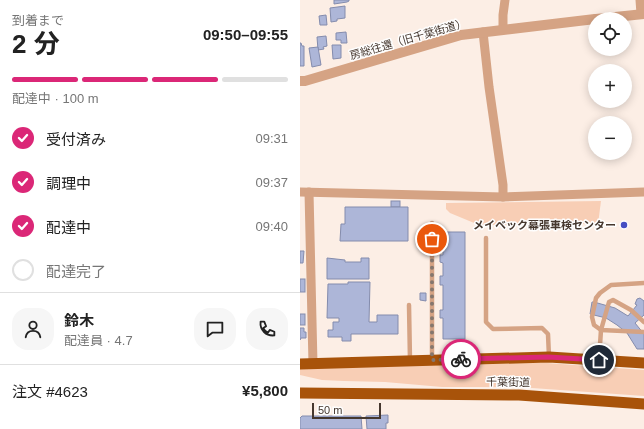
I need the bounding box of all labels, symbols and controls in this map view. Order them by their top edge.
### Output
map controls [588,12,632,160]
button: locate [588,12,632,56]
text: 到着まで [12,13,64,28]
street label: 房総往還（旧千葉街道） [348,17,468,61]
text: 09:50–09:55 [203,26,288,43]
text: 2 分 [12,29,60,59]
button: + [588,64,632,108]
text: 配達中 · 100 m [12,91,99,106]
button: − [588,116,632,160]
icon: check [12,127,34,149]
text: 受付済み [46,131,106,148]
text: 09:31 [255,131,288,146]
icon: check [12,171,34,193]
text: 調理中 [46,175,91,192]
text: 09:37 [255,175,288,190]
icon: check [12,215,34,237]
text: 配達中 [46,219,91,236]
text: 09:40 [255,219,288,234]
place label: メイベック幕張車検センター [473,219,616,231]
marker: メイベック幕張車検センター [619,220,629,230]
pin [415,222,449,256]
icon: bag [421,228,443,250]
text: 配達完了 [46,263,106,280]
button: person [12,308,54,350]
button: chat [194,308,236,350]
button: phone [246,308,288,350]
text: 鈴木 [64,312,94,329]
text: 配達員 · 4.7 [64,333,133,348]
courier [441,339,481,379]
pin [582,343,616,377]
icon: bike [450,348,472,370]
icon: home [588,349,610,371]
street label: 千葉街道 [486,376,530,388]
text: ¥5,800 [242,382,288,399]
text: 注文 #4623 [12,383,88,400]
scale bar [312,401,381,420]
text: 50 m [318,404,342,416]

